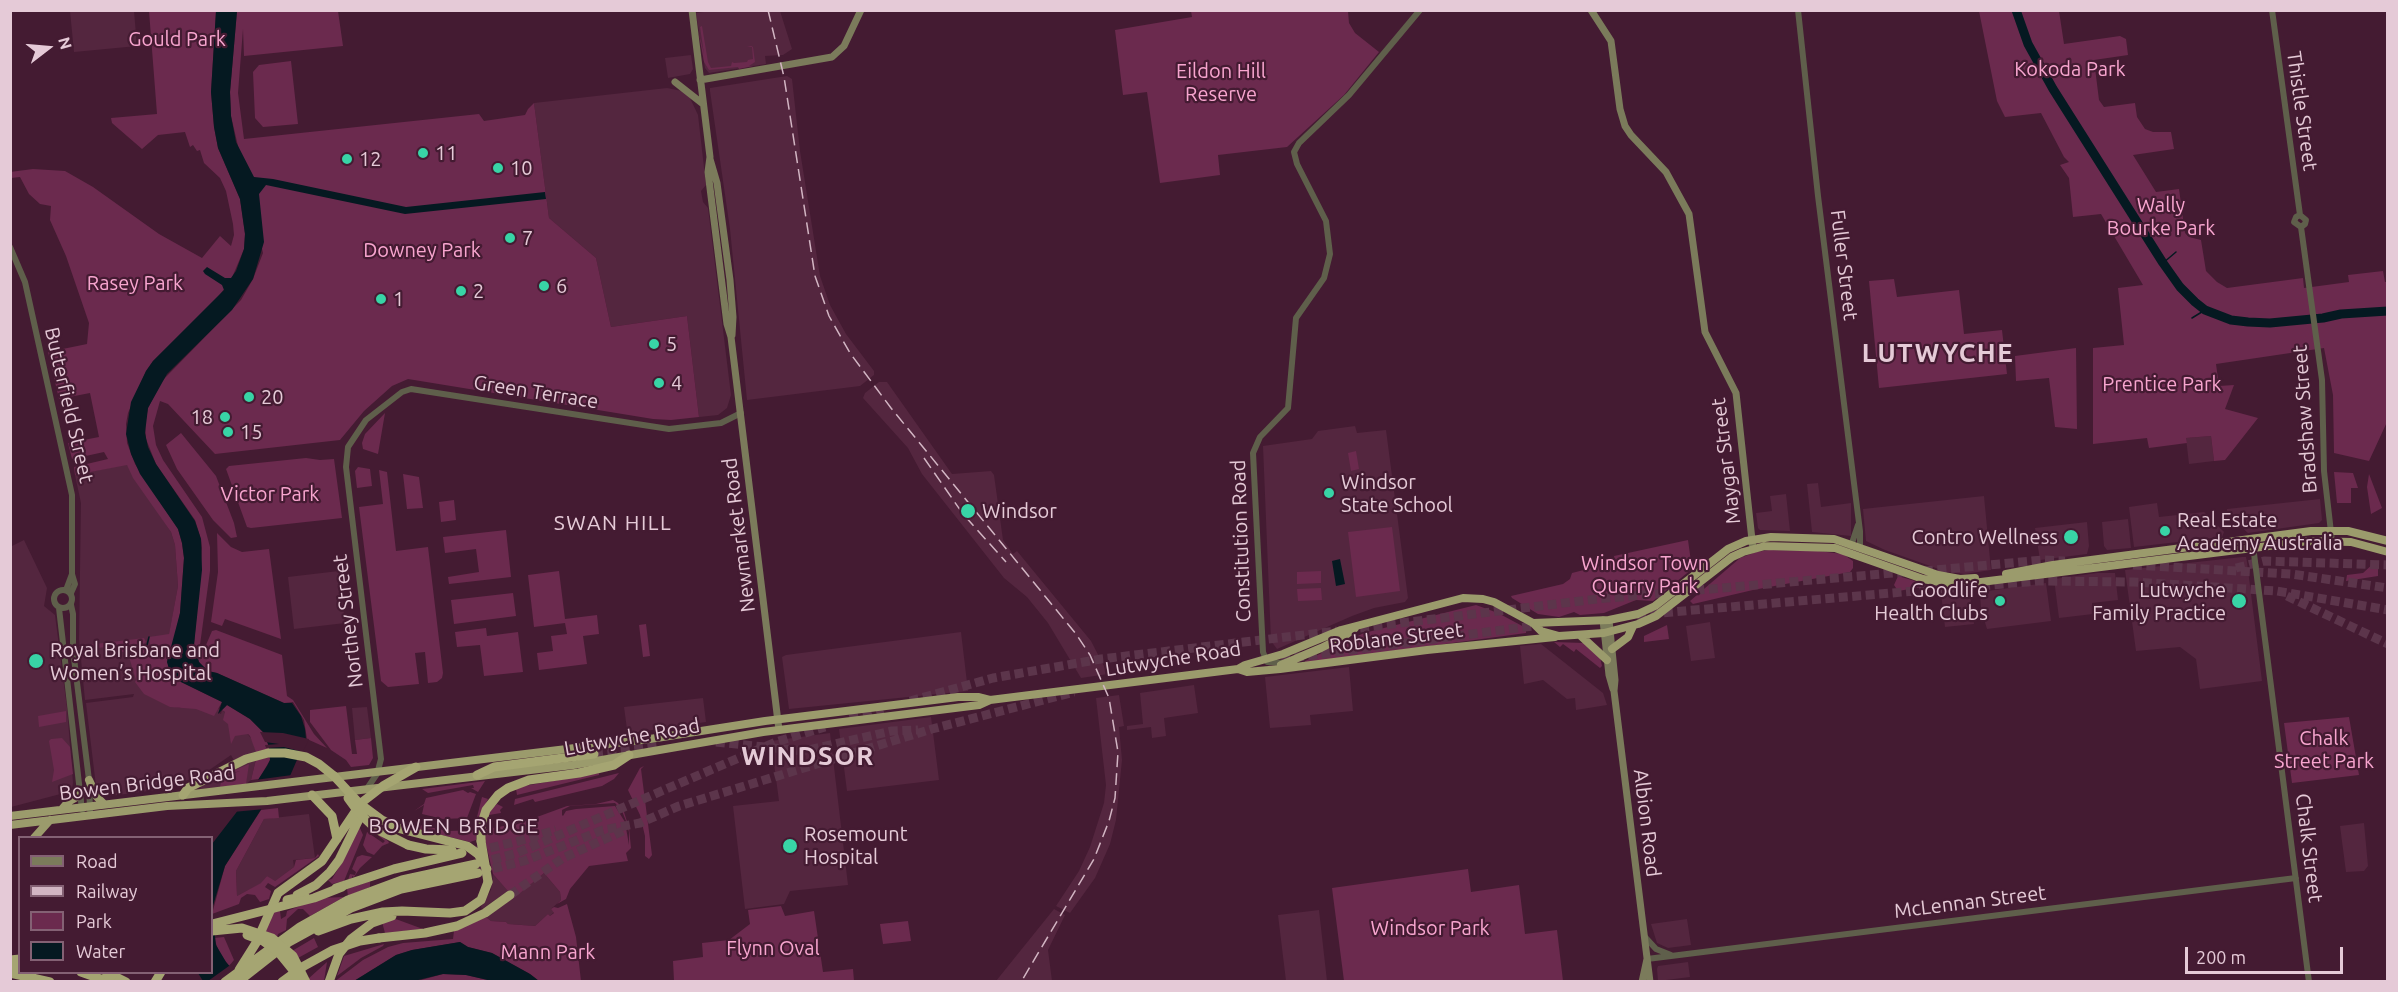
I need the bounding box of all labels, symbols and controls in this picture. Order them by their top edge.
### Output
north arrow [18,18,78,78]
park label: Gould Park [128,27,226,51]
text: N [55,35,76,51]
street label: Thistle Street [2282,50,2322,172]
park label: Kokoda Park [2014,57,2126,81]
park label: Eildon Hill Reserve [1176,59,1266,106]
place label: 11 [435,141,458,165]
marker: 11 [416,146,430,160]
place label: 12 [359,147,382,171]
marker: 12 [340,152,354,166]
place label: 10 [510,156,533,180]
marker: 10 [491,161,505,175]
park label: Wally Bourke Park [2107,193,2215,240]
street label: Fuller Street [1825,208,1863,322]
place label: 7 [522,226,533,250]
marker: 7 [503,231,517,245]
park label: Downey Park [363,238,481,262]
park label: Rasey Park [87,271,183,295]
place label: 6 [556,274,567,298]
place label: 2 [473,279,484,303]
marker: 6 [537,279,551,293]
marker: 2 [454,284,468,298]
place label: 1 [393,287,404,311]
marker: 1 [374,292,388,306]
street label: Butterfield Street [39,325,99,485]
place label: 5 [666,332,677,356]
marker: 5 [647,337,661,351]
district label: LUTWYCHE [1862,337,2014,369]
street label: Bradshaw Street [2288,344,2322,494]
street label: Green Terrace [472,370,600,414]
place label: 4 [671,371,682,395]
park label: Prentice Park [2102,372,2222,396]
marker: 4 [652,376,666,390]
place label: 20 [261,385,284,409]
marker: 20 [242,390,256,404]
street label: Maygar Street [1706,397,1746,525]
place label: 18 [190,405,213,429]
marker: 18 [218,410,232,424]
place label: 15 [240,420,263,444]
marker: 15 [221,425,235,439]
street label: Newmarket Road [718,456,760,614]
street label: Constitution Road [1226,459,1256,623]
place label: Windsor State School [1341,470,1453,517]
park label: Victor Park [221,482,319,506]
marker: Windsor State School [1322,486,1336,500]
place label: Windsor [982,499,1057,523]
marker: Windsor [959,502,977,520]
place label: Real Estate Academy Australia [2177,508,2343,555]
district label: SWAN HILL [554,510,672,536]
marker: Real Estate Academy Australia [2158,524,2172,538]
place label: Contro Wellness [1911,525,2058,549]
marker: Contro Wellness [2062,528,2080,546]
park label: Windsor Town Quarry Park [1581,551,1709,598]
street label: Northey Street [328,553,368,689]
place label: Goodlife Health Clubs [1874,578,1988,625]
place label: Lutwyche Family Practice [2092,578,2226,625]
marker: Lutwyche Family Practice [2230,592,2248,610]
marker: Goodlife Health Clubs [1993,594,2007,608]
street label: Roblane Street [1328,618,1464,658]
street label: Lutwyche Road [1103,636,1243,682]
place label: Royal Brisbane and Women’s Hospital [50,638,220,685]
marker: Royal Brisbane and Women’s Hospital [27,652,45,670]
street label: Lutwyche Road [562,713,702,761]
park label: Chalk Street Park [2274,726,2374,773]
district label: WINDSOR [741,740,875,772]
street label: Bowen Bridge Road [58,760,236,806]
street label: Albion Road [1628,768,1666,878]
street label: Chalk Street [2290,792,2328,904]
district label: BOWEN BRIDGE [369,813,539,839]
place label: Rosemount Hospital [804,822,907,869]
legend [18,836,213,974]
marker: Rosemount Hospital [781,837,799,855]
text: Road [76,851,118,871]
text: Railway [76,881,137,901]
street label: McLennan Street [1893,881,2047,923]
text: Park [76,911,112,931]
park label: Windsor Park [1370,916,1490,940]
scale bar [2188,935,2346,973]
park label: Flynn Oval [726,936,820,960]
park label: Mann Park [501,940,595,964]
text: Water [76,941,125,961]
text: 200 m [2196,947,2246,967]

